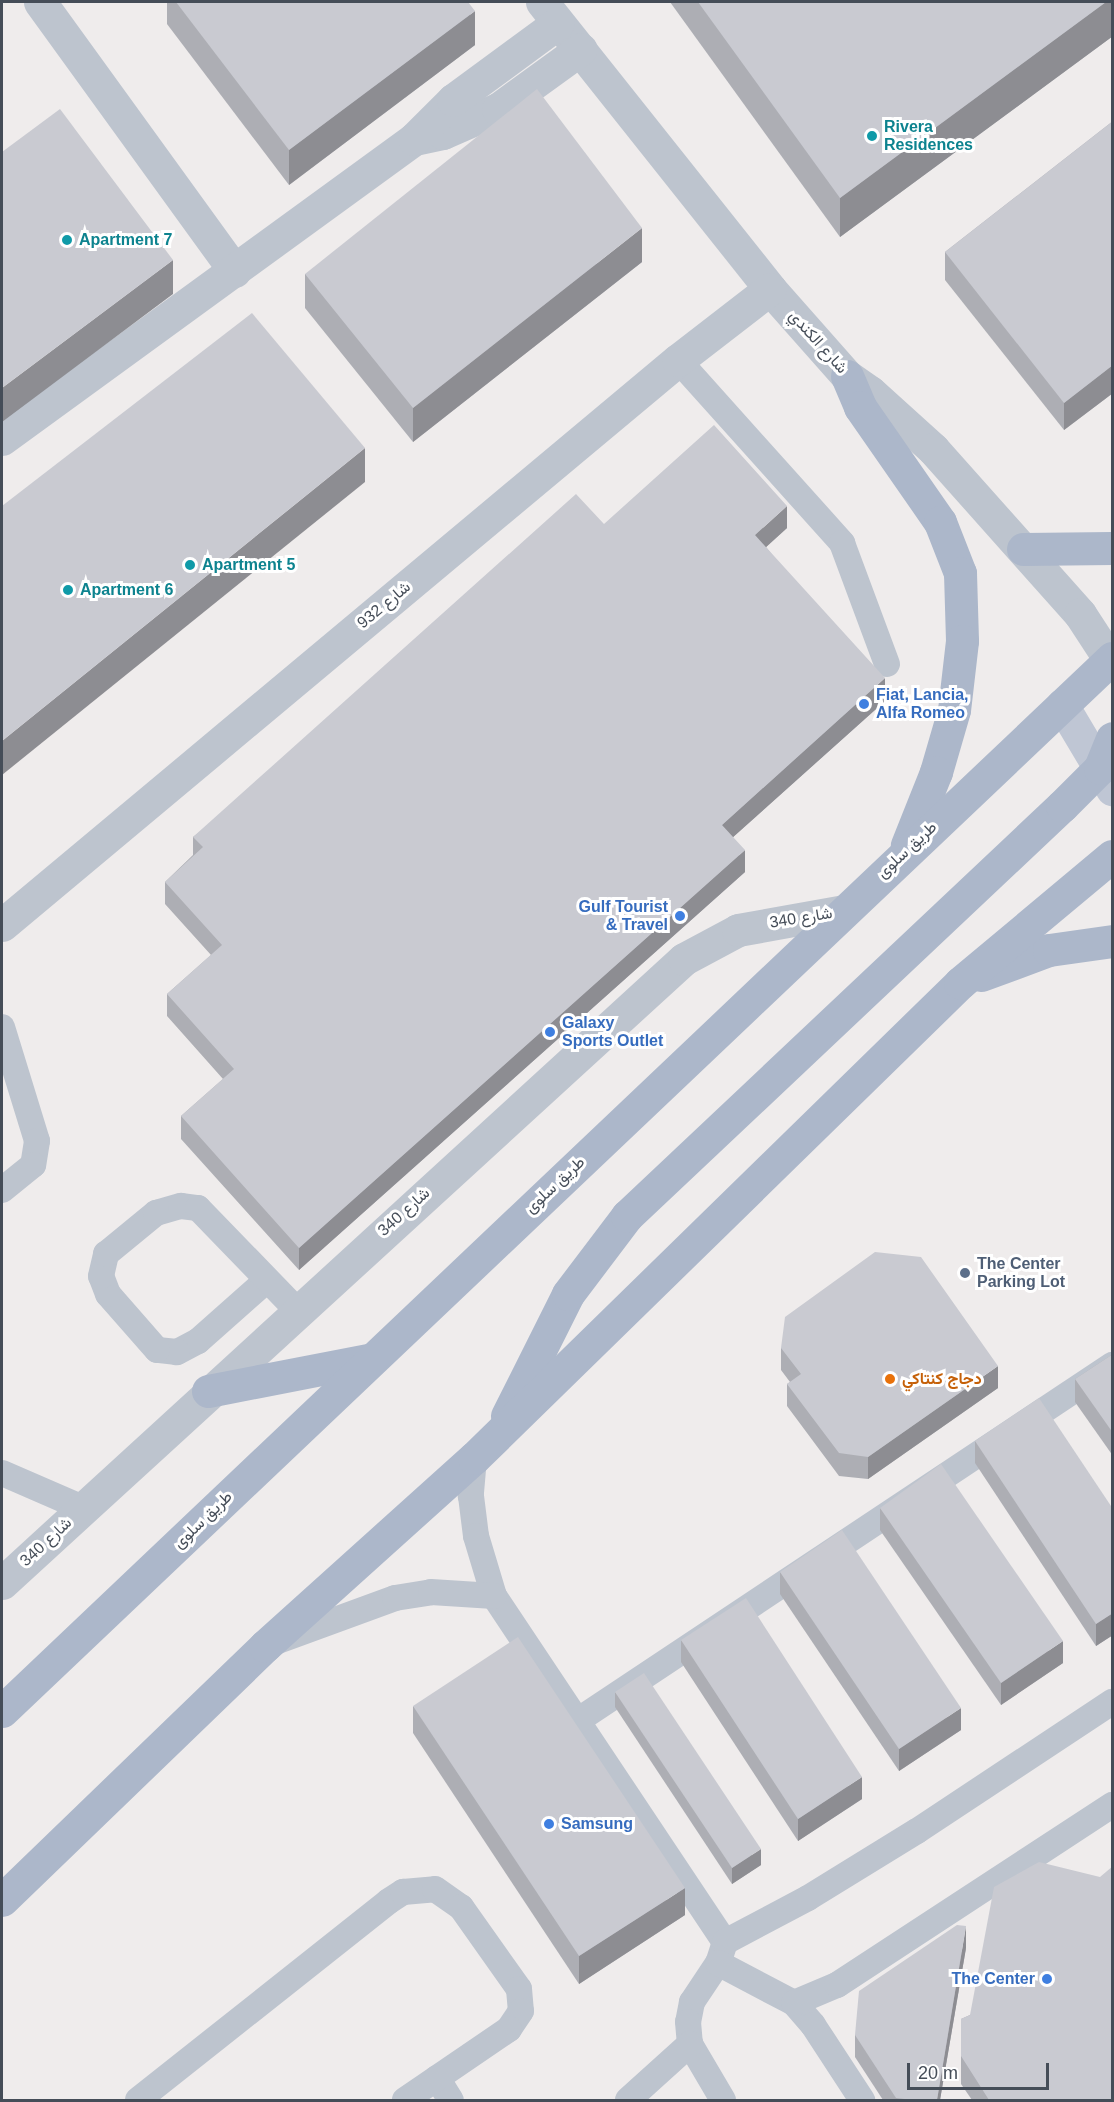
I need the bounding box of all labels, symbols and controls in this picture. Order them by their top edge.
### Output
place label: Rivera Residences [884,117,973,155]
marker: Rivera Residences [865,129,879,143]
place label: Apartment 7 [79,230,172,250]
marker: Apartment 7 [60,233,74,247]
street label: شارع الكندي [785,306,851,378]
place label: Apartment 5 [202,555,295,575]
marker: Apartment 5 [183,558,197,572]
street label: شارع 932 [354,577,414,633]
place label: Apartment 6 [80,580,173,600]
marker: Apartment 6 [61,583,75,597]
place label: Fiat, Lancia, Alfa Romeo [876,685,968,723]
marker: Fiat, Lancia, Alfa Romeo [857,697,871,711]
street label: طريق سلوى [873,818,941,882]
place label: Gulf Tourist & Travel [579,897,668,935]
street label: شارع 340 [768,904,834,932]
marker: Gulf Tourist & Travel [673,909,687,923]
place label: Galaxy Sports Outlet [562,1013,663,1051]
marker: Galaxy Sports Outlet [543,1025,557,1039]
street label: طريق سلوى [521,1153,589,1217]
street label: شارع 340 [374,1184,434,1240]
place label: The Center Parking Lot [977,1254,1065,1292]
marker: The Center Parking Lot [958,1266,972,1280]
place label: دجاج كنتاكي [902,1369,982,1389]
marker: دجاج كنتاكي [883,1372,897,1386]
street label: طريق سلوى [170,1487,236,1553]
street label: شارع 340 [16,1513,76,1571]
place label: Samsung [561,1814,633,1834]
marker: Samsung [542,1817,556,1831]
place label: The Center [951,1969,1035,1989]
marker: The Center [1040,1972,1054,1986]
scale bar [910,2051,1052,2089]
text: 20 m [918,2063,958,2083]

